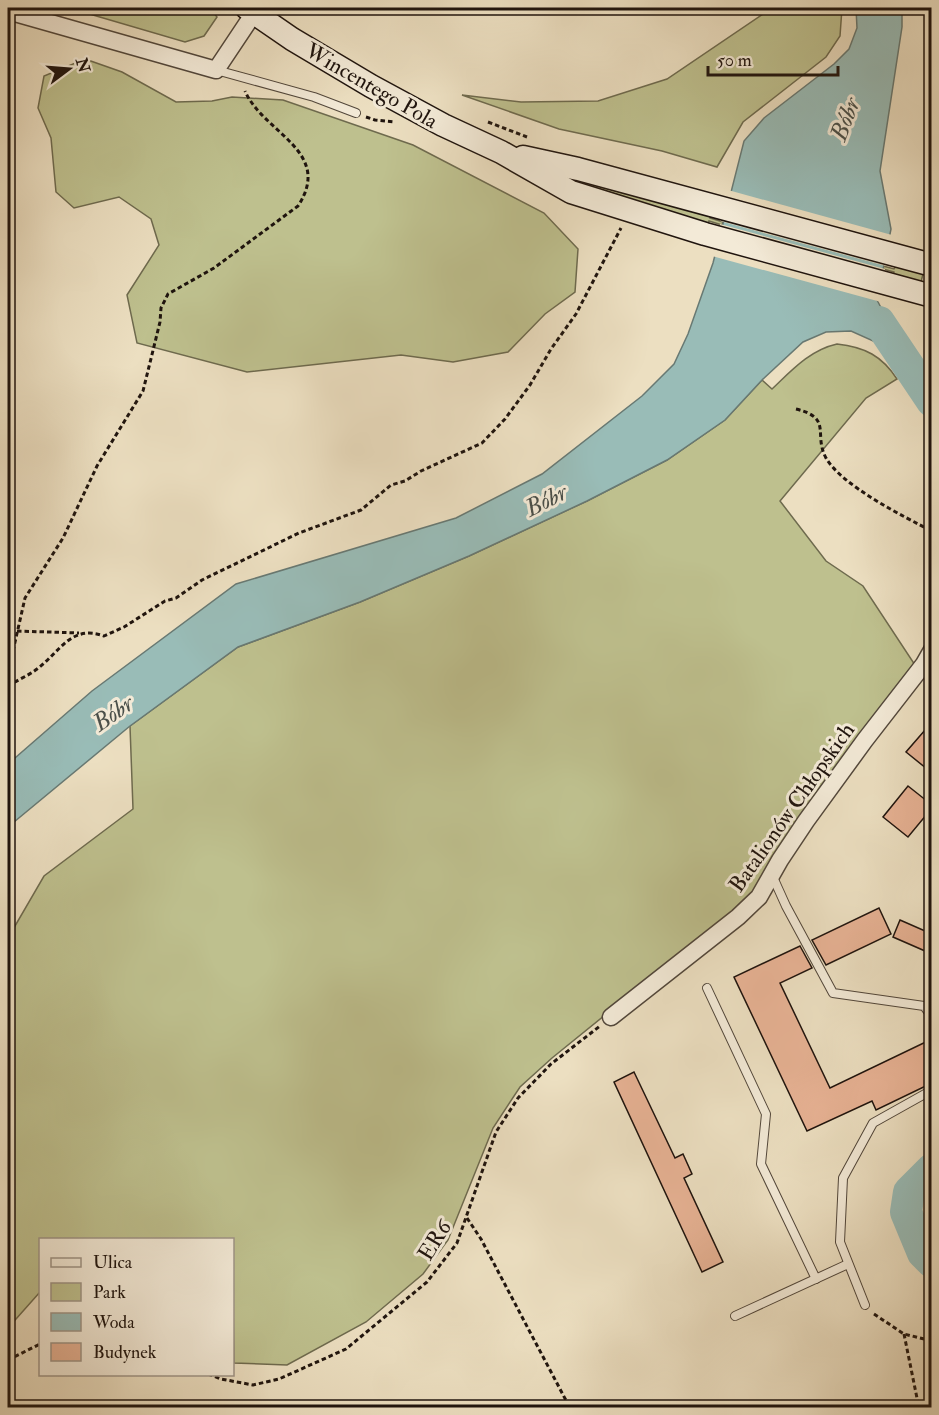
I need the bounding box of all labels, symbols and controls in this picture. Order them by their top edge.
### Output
street label: Wincentego Pola [299,36,444,136]
north arrow [39,39,99,99]
scale bar [708,39,838,77]
text: 50 m [717,49,752,72]
text: N [71,55,94,75]
water label: Bóbr [823,92,868,146]
water label: Bóbr [519,476,574,525]
water label: Bóbr [86,688,141,739]
street label: Batalionów Chłopskich [723,717,862,898]
street label: ER6 [412,1213,459,1266]
legend [39,1238,234,1376]
text: Ulica [93,1251,133,1274]
text: Park [93,1281,126,1304]
text: Woda [92,1311,135,1334]
text: Budynek [93,1341,157,1364]

